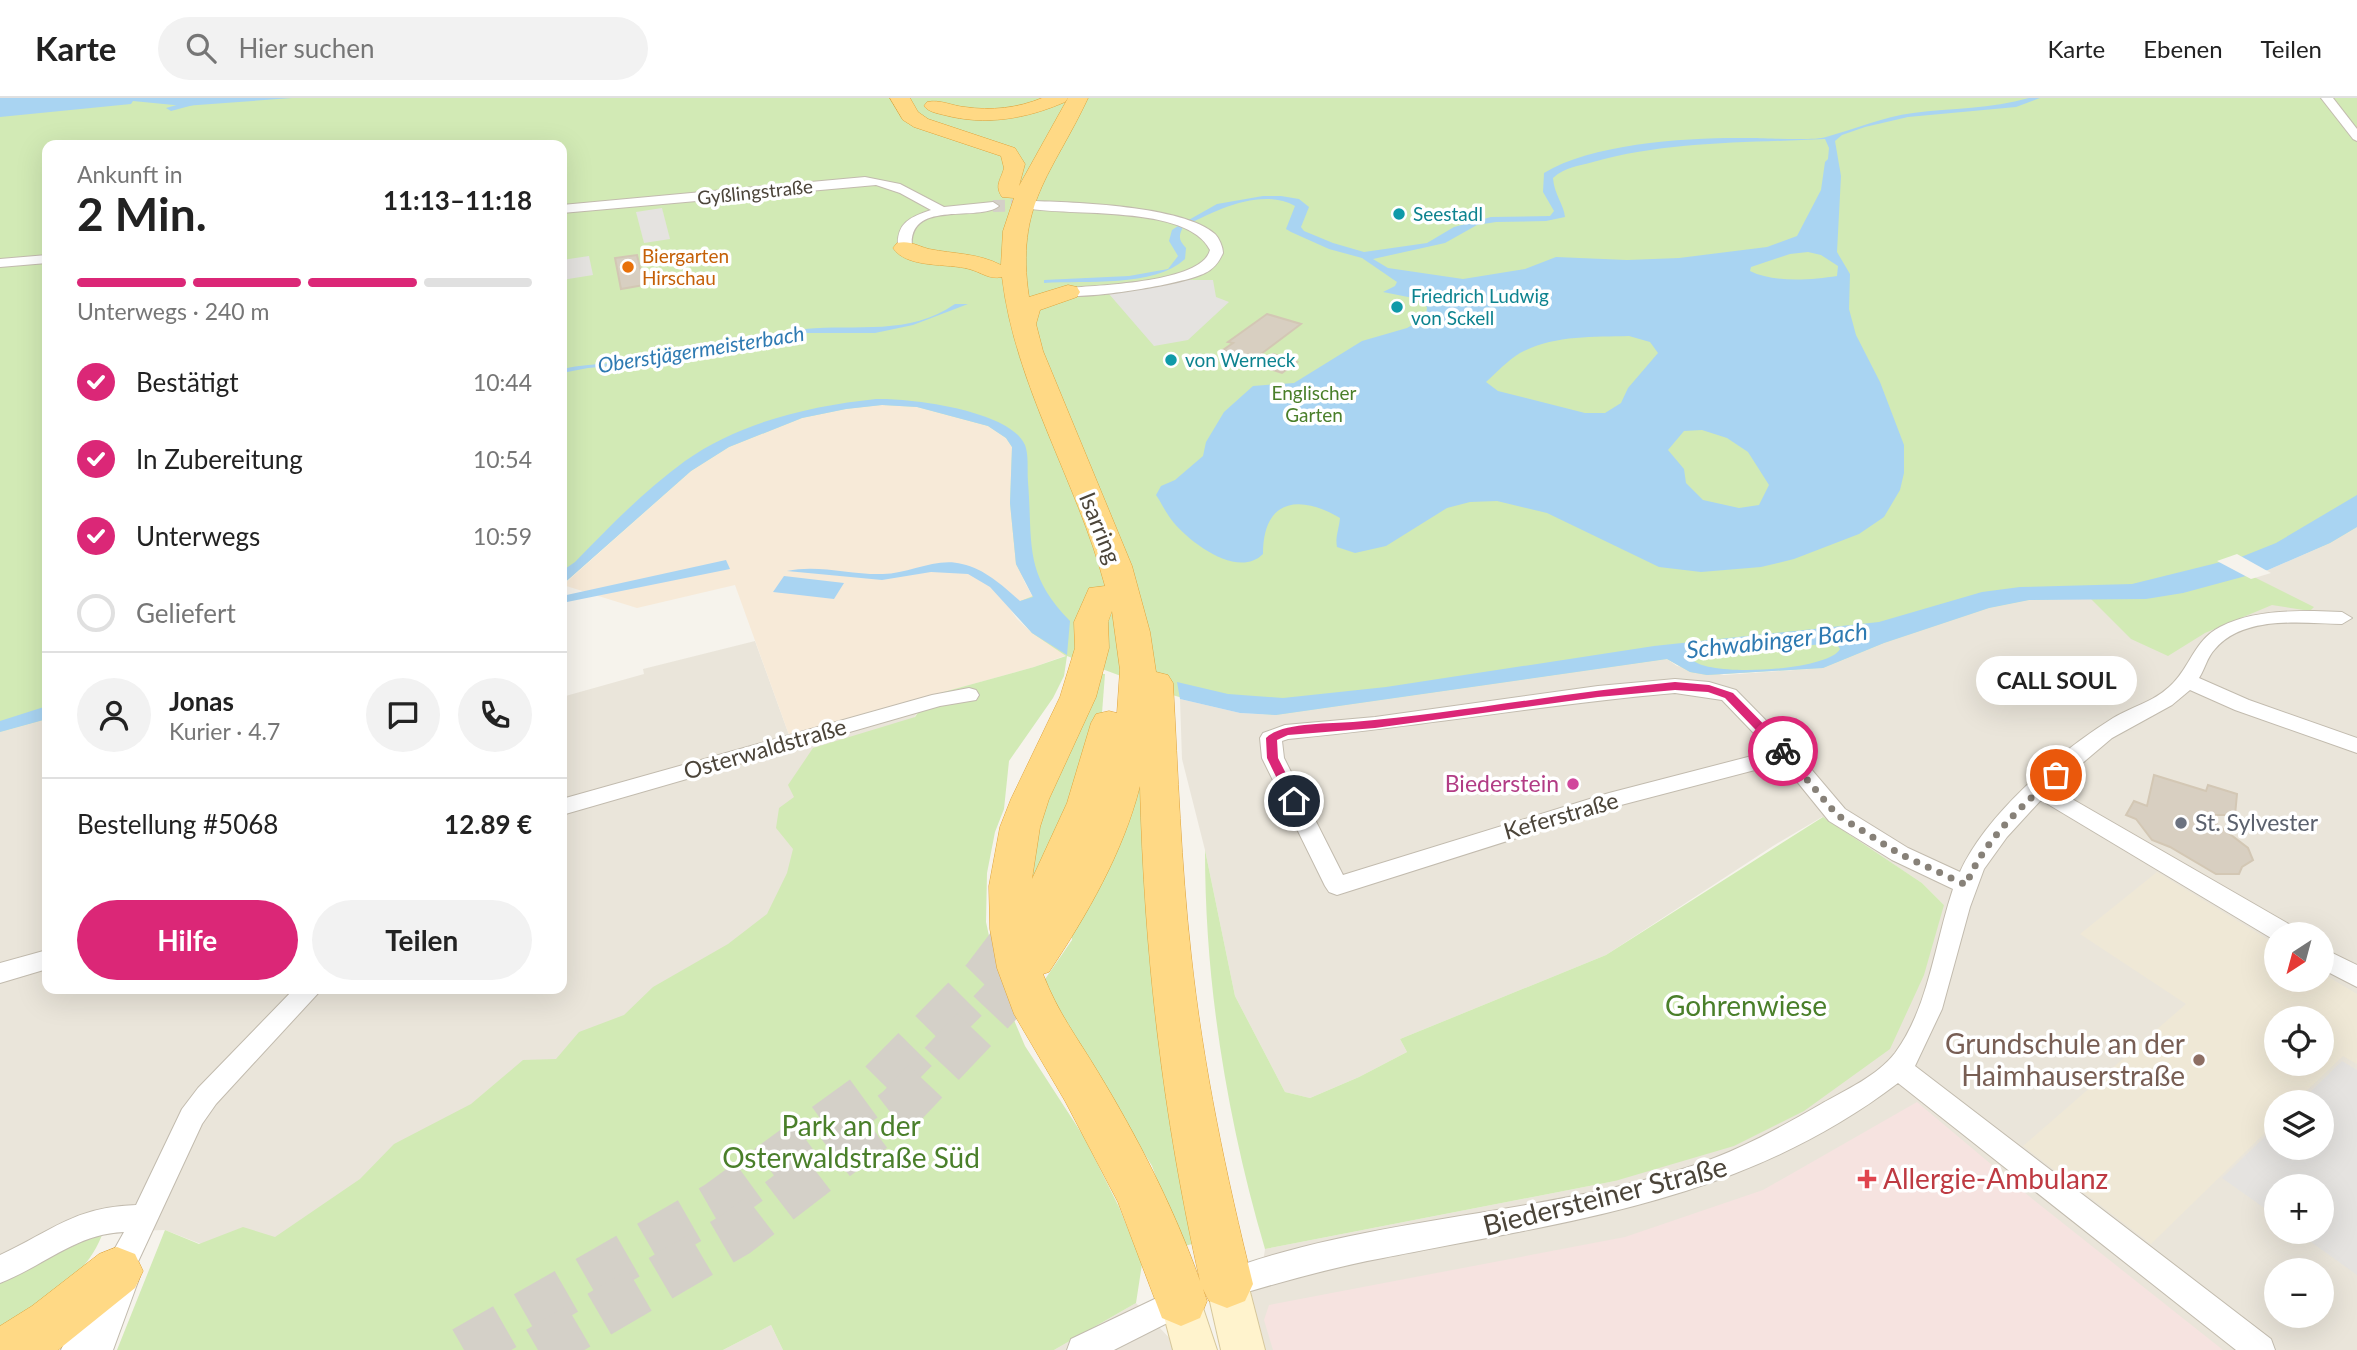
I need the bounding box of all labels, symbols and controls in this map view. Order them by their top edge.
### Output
search box [158,17,648,80]
text: Karte [35,28,116,68]
icon: search [182,29,220,67]
text: Hier suchen [238,32,375,64]
text: Karte [2048,34,2105,63]
text: Ebenen [2143,34,2223,63]
text: Teilen [2261,34,2322,63]
text: Ankunft in [77,160,183,188]
street label: Gyßlingstraße [696,174,814,209]
text: 11:13–11:18 [383,184,532,216]
text: 2 Min. [77,186,207,241]
place label: Seestadl [1413,202,1483,225]
marker: Seestadl [1391,206,1407,222]
place label: Biergarten Hirschau [642,244,729,289]
marker: Biergarten Hirschau [620,259,636,275]
place label: Friedrich Ludwig von Sckell [1411,284,1549,329]
text: Unterwegs · 240 m [77,297,270,325]
marker: Friedrich Ludwig von Sckell [1389,299,1405,315]
water label: Oberstjägermeisterbach [596,320,806,377]
place label: von Werneck [1185,348,1296,371]
marker: von Werneck [1163,352,1179,368]
icon: check [77,363,115,401]
text: Bestätigt [136,366,239,398]
text: 10:44 [473,368,532,396]
park label: Englischer Garten [1271,381,1357,426]
icon: check [77,440,115,478]
text: In Zubereitung [136,443,303,475]
text: 10:54 [473,445,532,473]
street label: Isarring [1074,488,1128,567]
icon: check [77,517,115,555]
text: Unterwegs [136,520,260,552]
text: 10:59 [473,522,532,550]
text: Geliefert [136,597,236,629]
water label: Schwabinger Bach [1685,616,1869,663]
callout: CALL SOUL [1976,656,2136,705]
text: CALL SOUL [1996,666,2117,694]
button: person [77,678,151,752]
button: chat [366,678,440,752]
button: phone [458,678,532,752]
text: Jonas [169,685,234,717]
street label: Osterwaldstraße [680,711,849,785]
courier [1748,716,1818,786]
text: Kurier · 4.7 [169,717,280,745]
icon: bike [1764,732,1802,770]
pin [2026,745,2086,805]
icon: bag [2037,756,2075,794]
place label: Biederstein [1445,769,1559,797]
pin [1264,771,1324,831]
marker: Biederstein [1565,776,1581,792]
icon: home [1275,782,1313,820]
street label: Keferstraße [1500,785,1621,845]
text: Bestellung #5068 [77,808,278,840]
text: 12.89 € [444,808,532,840]
place label: St. Sylvester [2195,808,2319,836]
marker: St. Sylvester [2173,815,2189,831]
button: Hilfe [77,900,298,980]
button: Teilen [312,900,532,980]
north arrow [2264,922,2334,992]
map controls [2264,922,2334,1328]
park label: Gohrenwiese [1665,988,1827,1022]
button: locate [2264,1006,2334,1076]
place label: Grundschule an der Haimhauserstraße [1945,1026,2185,1092]
marker: Grundschule an der Haimhauserstraße [2191,1052,2207,1068]
button: layers [2264,1090,2334,1160]
park label: Park an der Osterwaldstraße Süd [722,1108,980,1174]
street label: Biedersteiner Straße [1479,1148,1730,1242]
place label: Allergie-Ambulanz [1883,1161,2108,1195]
marker: Allergie-Ambulanz [1857,1169,1877,1189]
button: + [2264,1174,2334,1244]
button: − [2264,1258,2334,1328]

